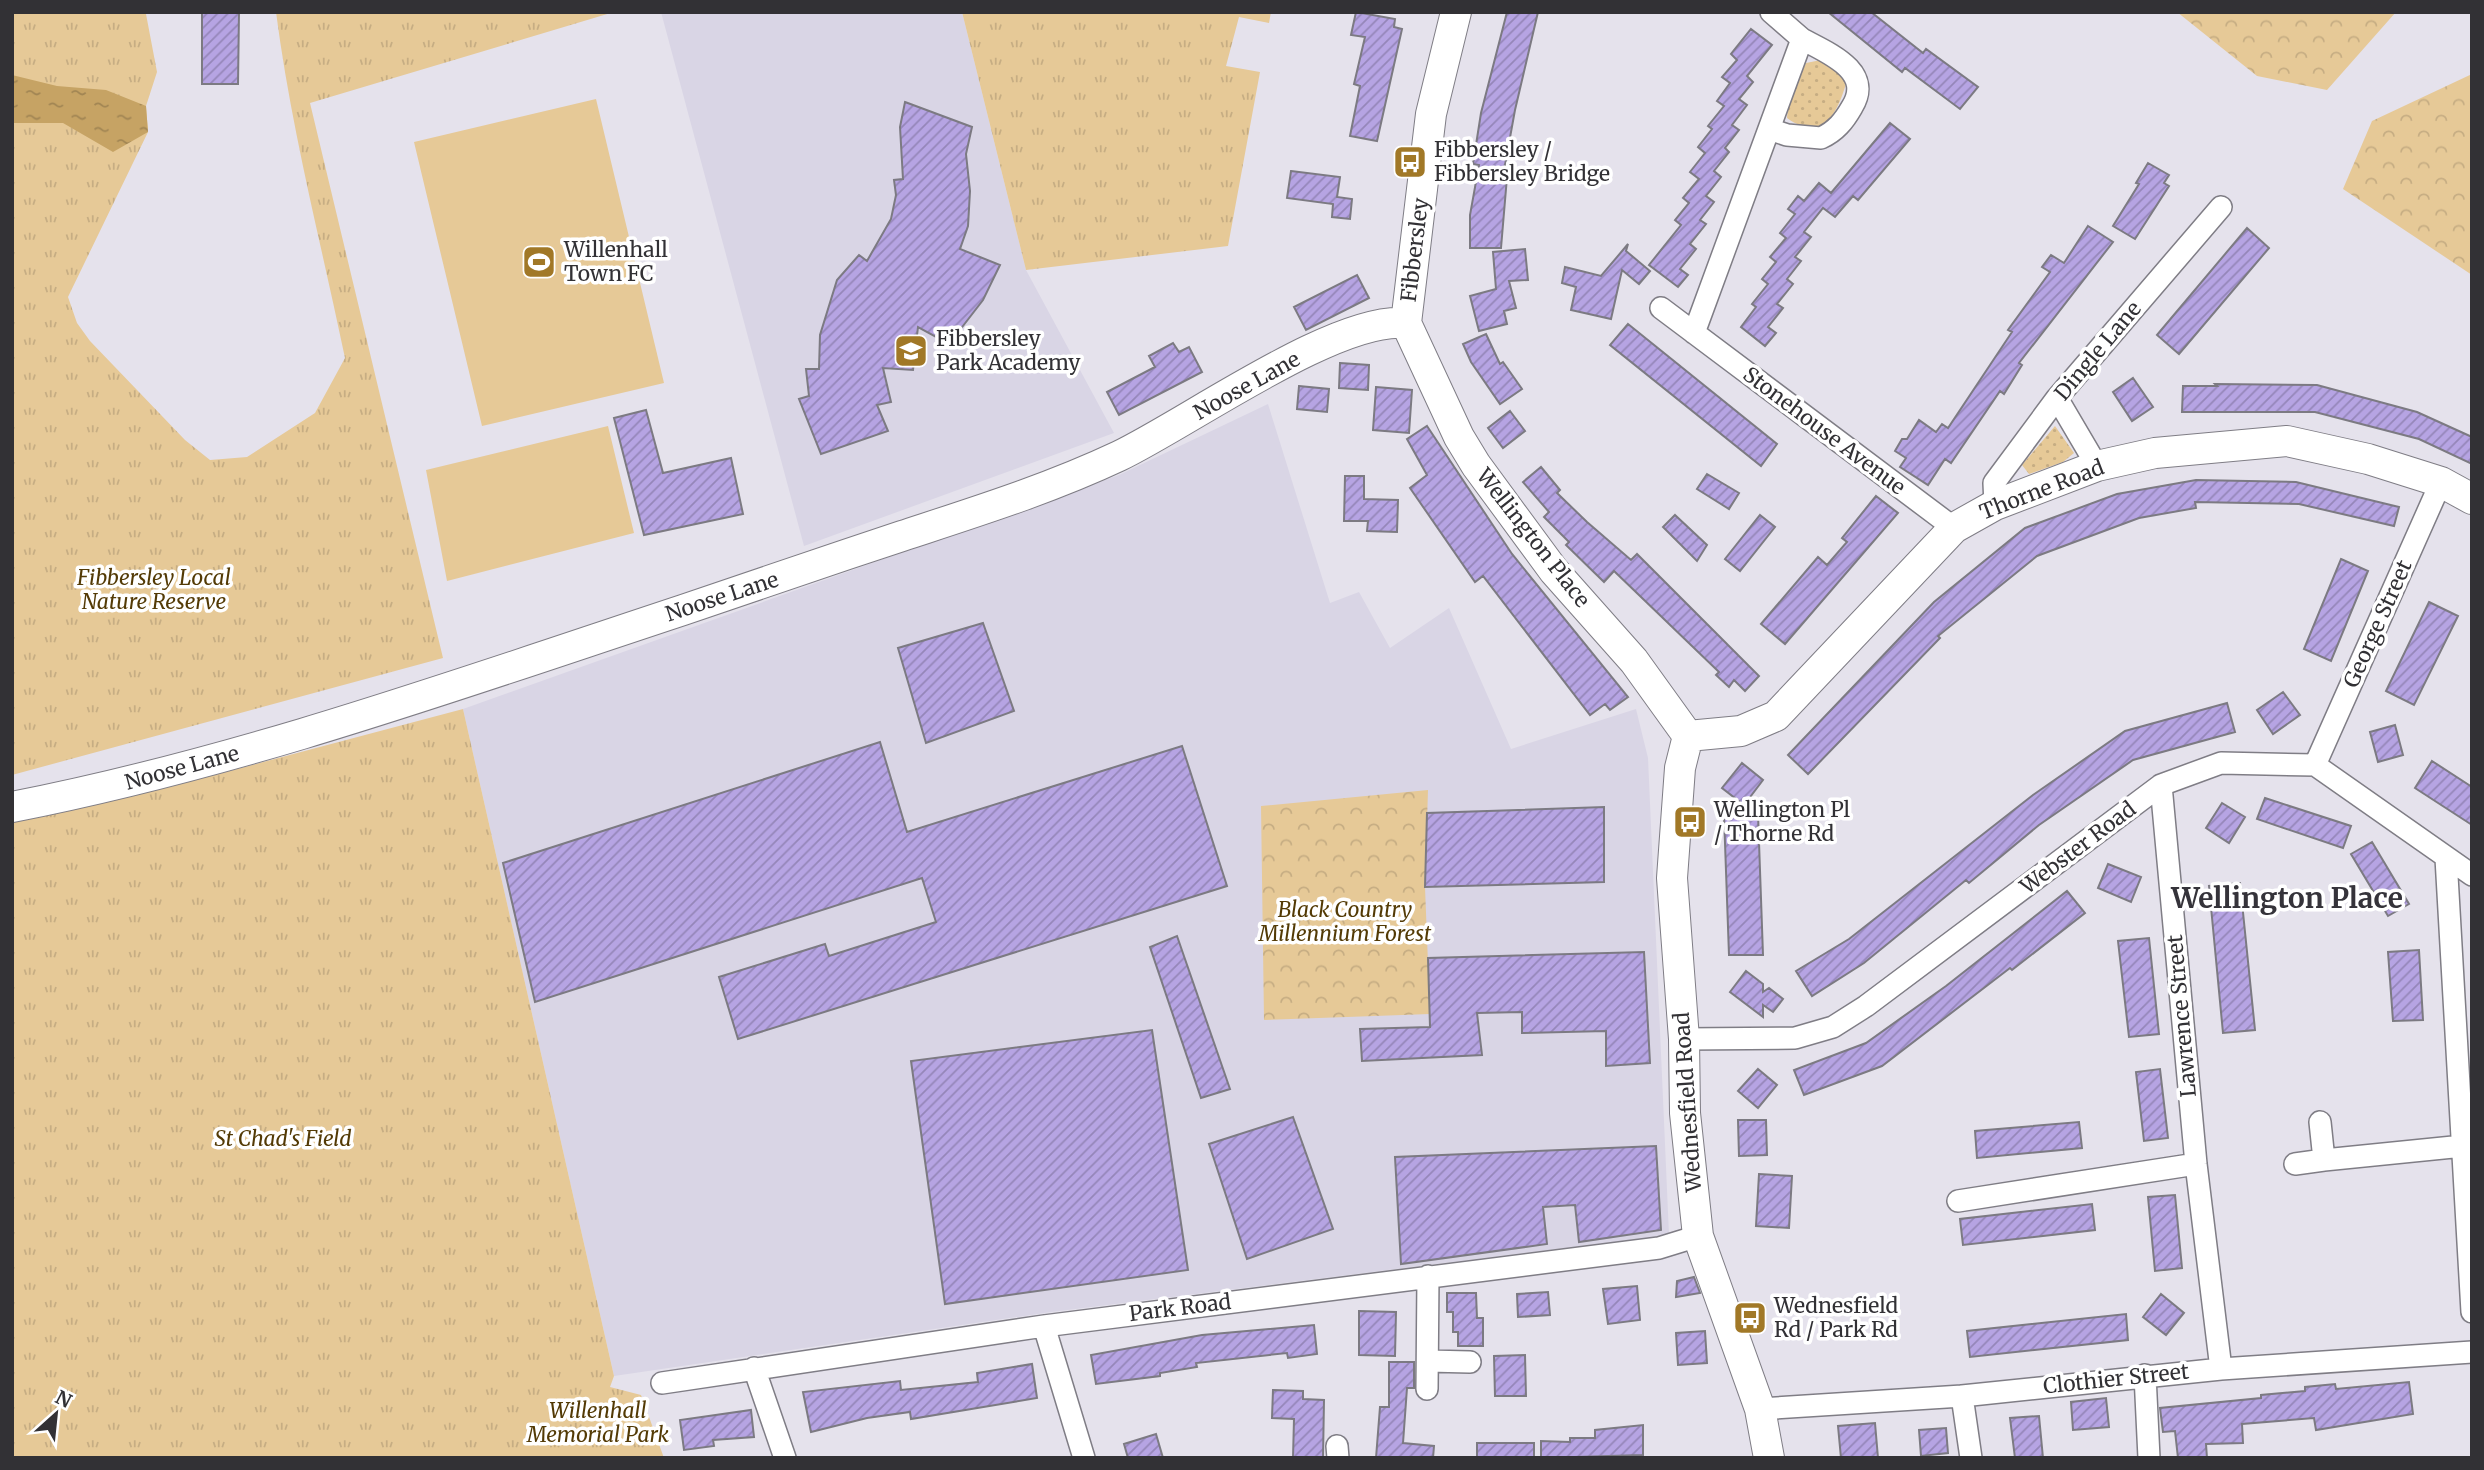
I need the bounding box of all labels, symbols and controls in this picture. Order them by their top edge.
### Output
place label: Fibbersley / Fibbersley Bridge [1434,136,1610,187]
bus stop icon: Fibbersley / Fibbersley Bridge [1391,143,1429,181]
street label: Fibbersley [1395,196,1434,304]
place label: Willenhall Town FC [563,236,668,287]
sports icon: Willenhall Town FC [520,243,558,281]
street label: Dingle Lane [2048,296,2147,406]
place label: Fibbersley Park Academy [936,325,1081,376]
school or university icon: Fibbersley Park Academy [892,332,930,370]
street label: Noose Lane [1189,345,1305,426]
street label: Stonehouse Avenue [1738,361,1911,500]
street label: Thorne Road [1976,453,2108,526]
street label: Wellington Place [1470,462,1596,612]
street label: George Street [2337,556,2418,692]
park label: Fibbersley Local Nature Reserve [76,564,231,615]
street label: Noose Lane [662,566,782,627]
street label: Noose Lane [122,739,242,796]
street label: Webster Road [2014,795,2141,900]
place label: Wellington Pl / Thorne Rd [1713,796,1850,847]
bus stop icon: Wellington Pl / Thorne Rd [1671,803,1709,841]
district label: Wellington Place [2170,880,2403,916]
park label: Black Country Millennium Forest [1258,896,1432,947]
street label: Lawrence Street [2161,934,2202,1098]
street label: Wednesfield Road [1668,1011,1707,1194]
park label: St Chad's Field [215,1125,351,1152]
street label: Park Road [1127,1288,1233,1327]
place label: Wednesfield Rd / Park Rd [1773,1292,1899,1343]
bus stop icon: Wednesfield Rd / Park Rd [1731,1299,1769,1337]
street label: Clothier Street [2042,1357,2190,1400]
north arrow [21,1379,91,1449]
text: N [52,1385,76,1413]
park label: Willenhall Memorial Park [526,1397,670,1448]

